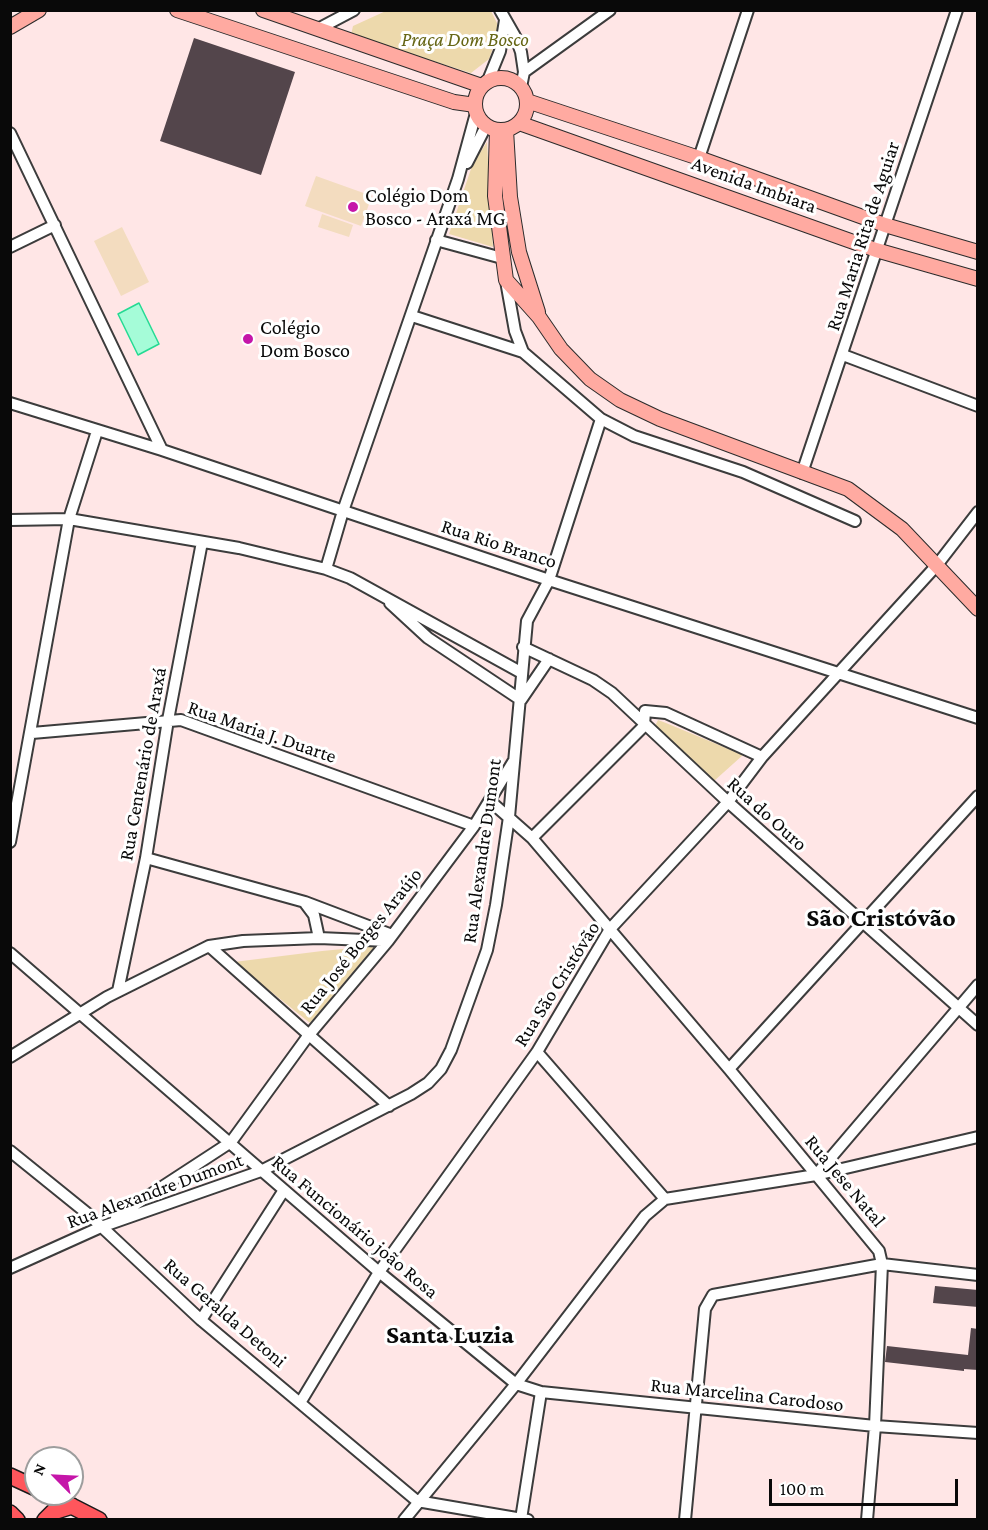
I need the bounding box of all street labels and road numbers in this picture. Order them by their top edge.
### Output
street label: Rua Maria Rita de Aguiar [821,138,905,334]
street label: Avenida Imbiara [688,151,820,219]
street label: Rua Rio Branco [438,514,560,574]
street label: Rua Centenário de Araxá [114,665,172,863]
street label: Rua Maria J. Duarte [185,695,339,769]
street label: Rua Alexandre Dumont [457,757,507,945]
street label: Rua do Ouro [722,772,812,856]
street label: Rua José Borges Araújo [295,863,427,1019]
street label: Rua São Cristóvão [509,917,605,1051]
street label: Rua Jese Natal [800,1130,890,1232]
street label: Rua Alexandre Dumont [64,1148,246,1234]
street label: Rua Funcionário joão Rosa [267,1150,443,1304]
street label: Rua Geralda Detoni [159,1253,291,1373]
street label: Rua Marcelina Carodoso [649,1373,845,1417]

